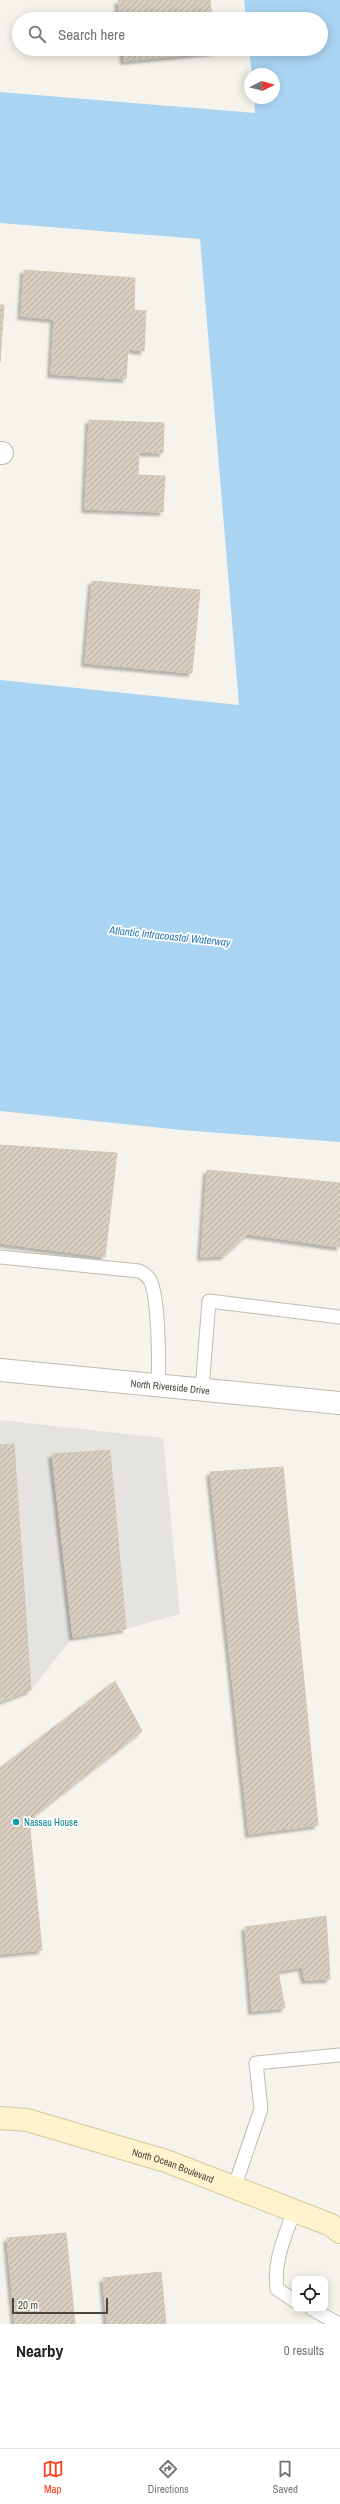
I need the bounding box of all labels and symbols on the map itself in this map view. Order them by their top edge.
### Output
north arrow [244,68,280,104]
water label: Atlantic Intracoastal Waterway [108,923,232,949]
street label: North Riverside Drive [130,1376,211,1397]
place label: Nassau House [24,1816,78,1829]
marker: Nassau House [11,1817,21,1827]
street label: North Ocean Boulevard [131,2145,216,2185]
scale bar [12,2296,108,2315]

